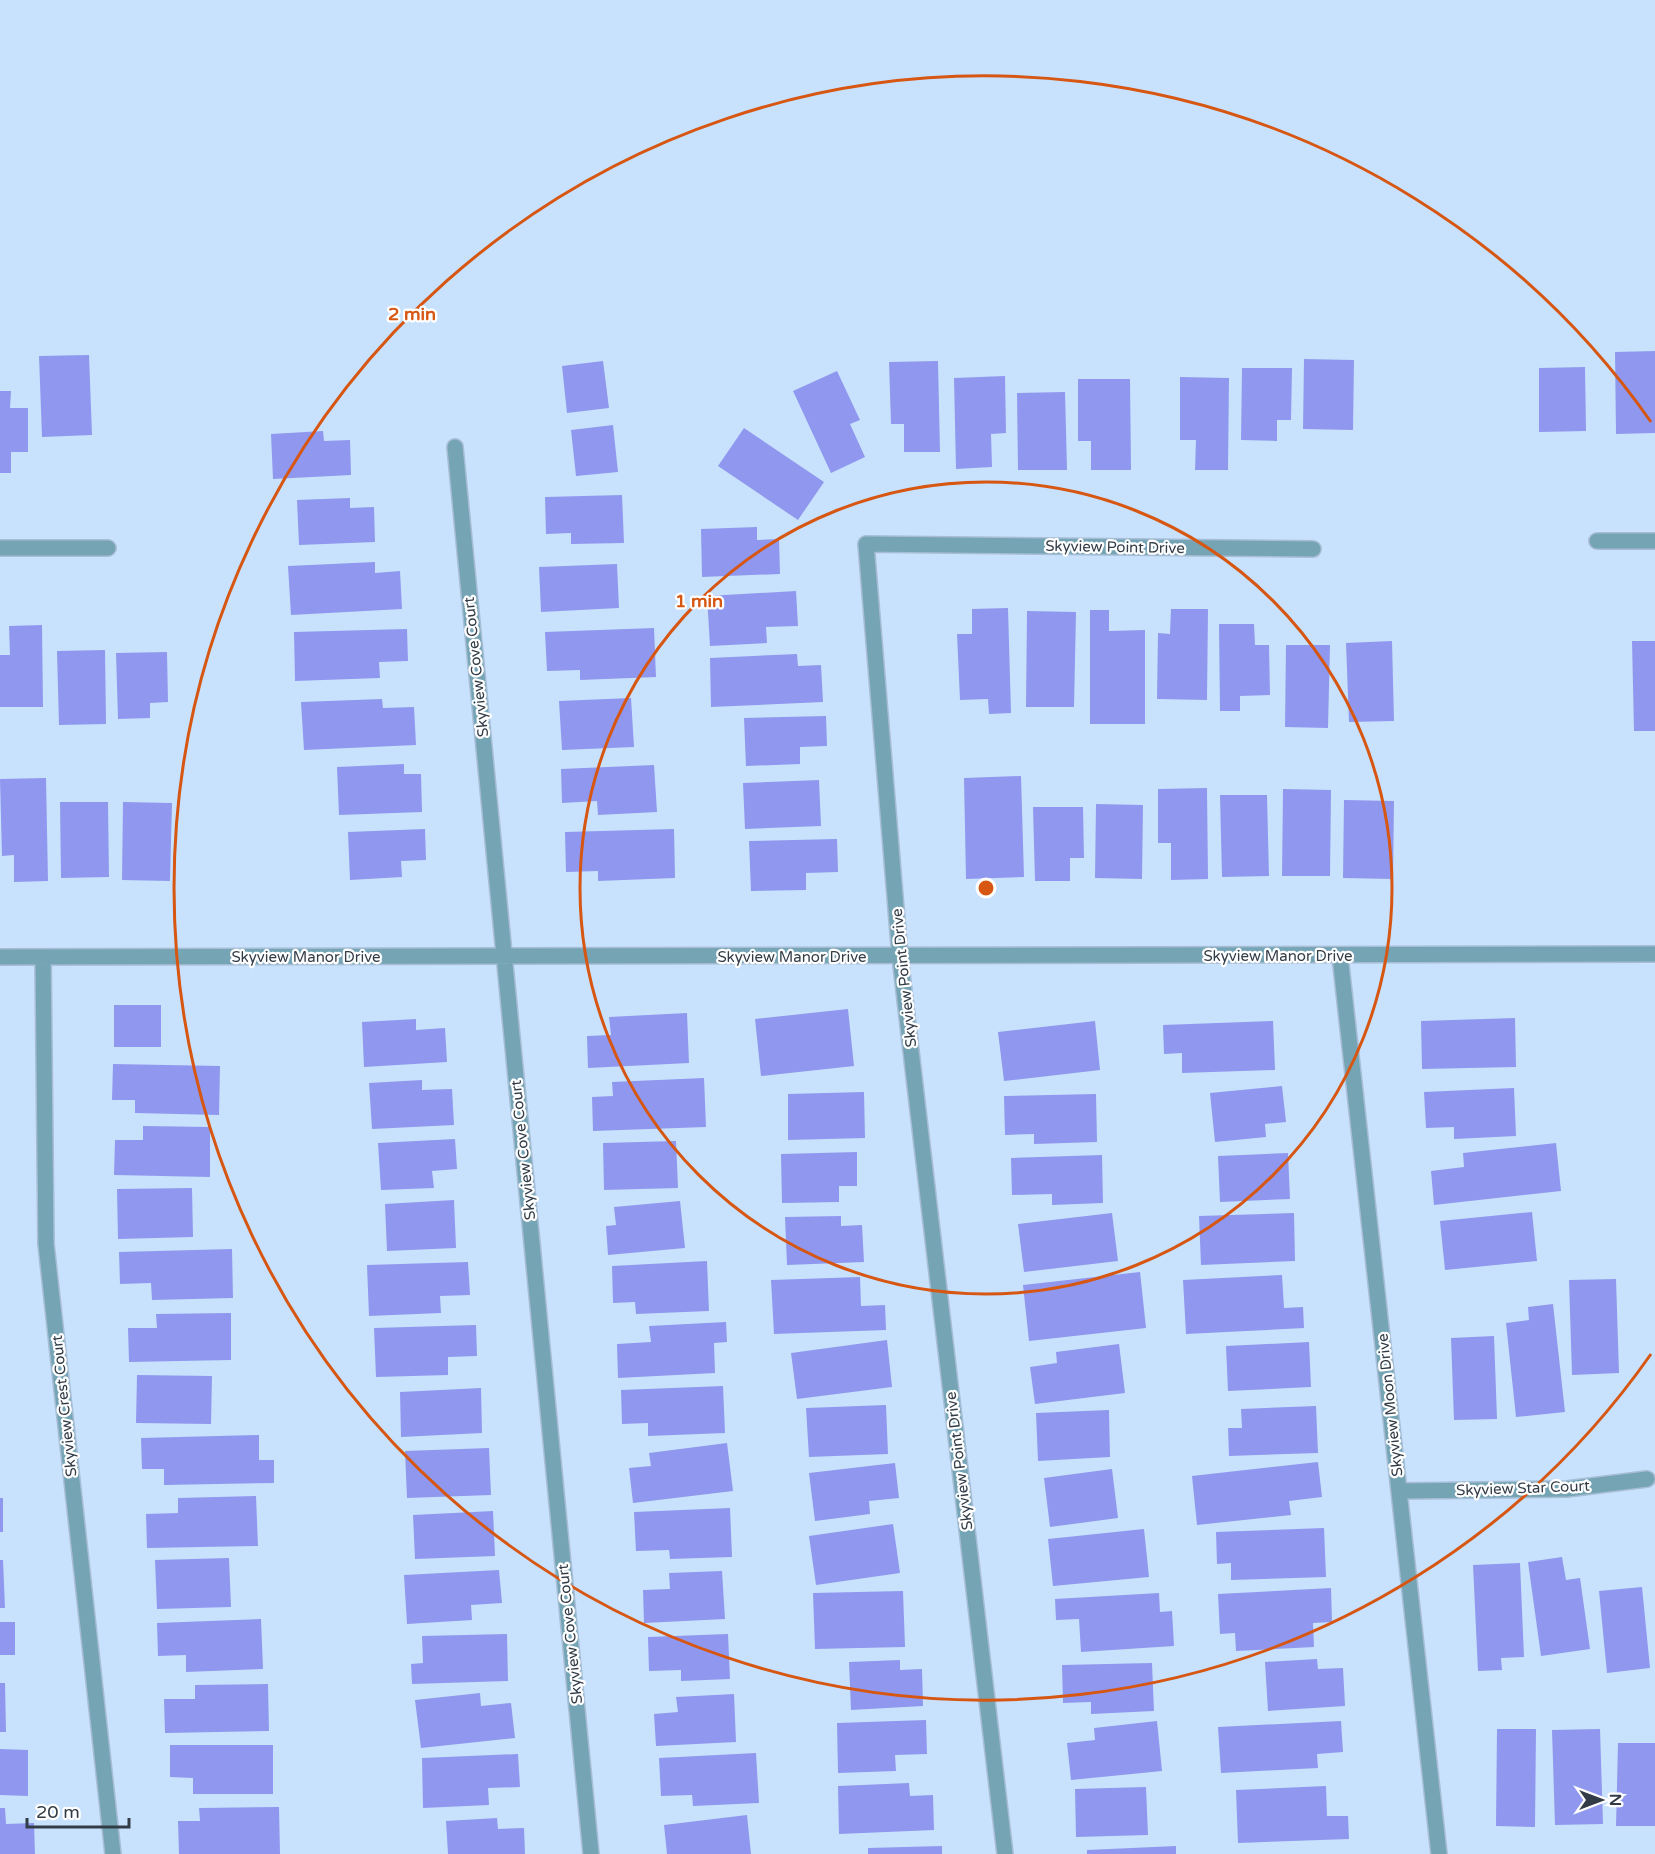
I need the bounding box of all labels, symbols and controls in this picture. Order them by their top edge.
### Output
text: 2 min [388,303,436,325]
street label: Skyview Point Drive [1045,537,1185,557]
text: 1 min [675,590,723,612]
street label: Skyview Cove Court [460,596,492,738]
centre of rings [976,878,996,898]
street label: Skyview Point Drive [888,908,920,1048]
street label: Skyview Manor Drive [1204,947,1353,965]
street label: Skyview Manor Drive [232,948,381,966]
street label: Skyview Manor Drive [718,948,867,966]
street label: Skyview Cove Court [507,1079,539,1221]
street label: Skyview Moon Drive [1374,1333,1406,1477]
street label: Skyview Crest Court [48,1334,80,1478]
street label: Skyview Point Drive [942,1391,976,1531]
street label: Skyview Star Court [1456,1477,1590,1499]
street label: Skyview Cove Court [554,1563,586,1705]
north arrow [1571,1770,1631,1830]
scale bar [27,1791,129,1829]
text: N [1605,1794,1625,1806]
text: 20 m [36,1801,80,1823]

